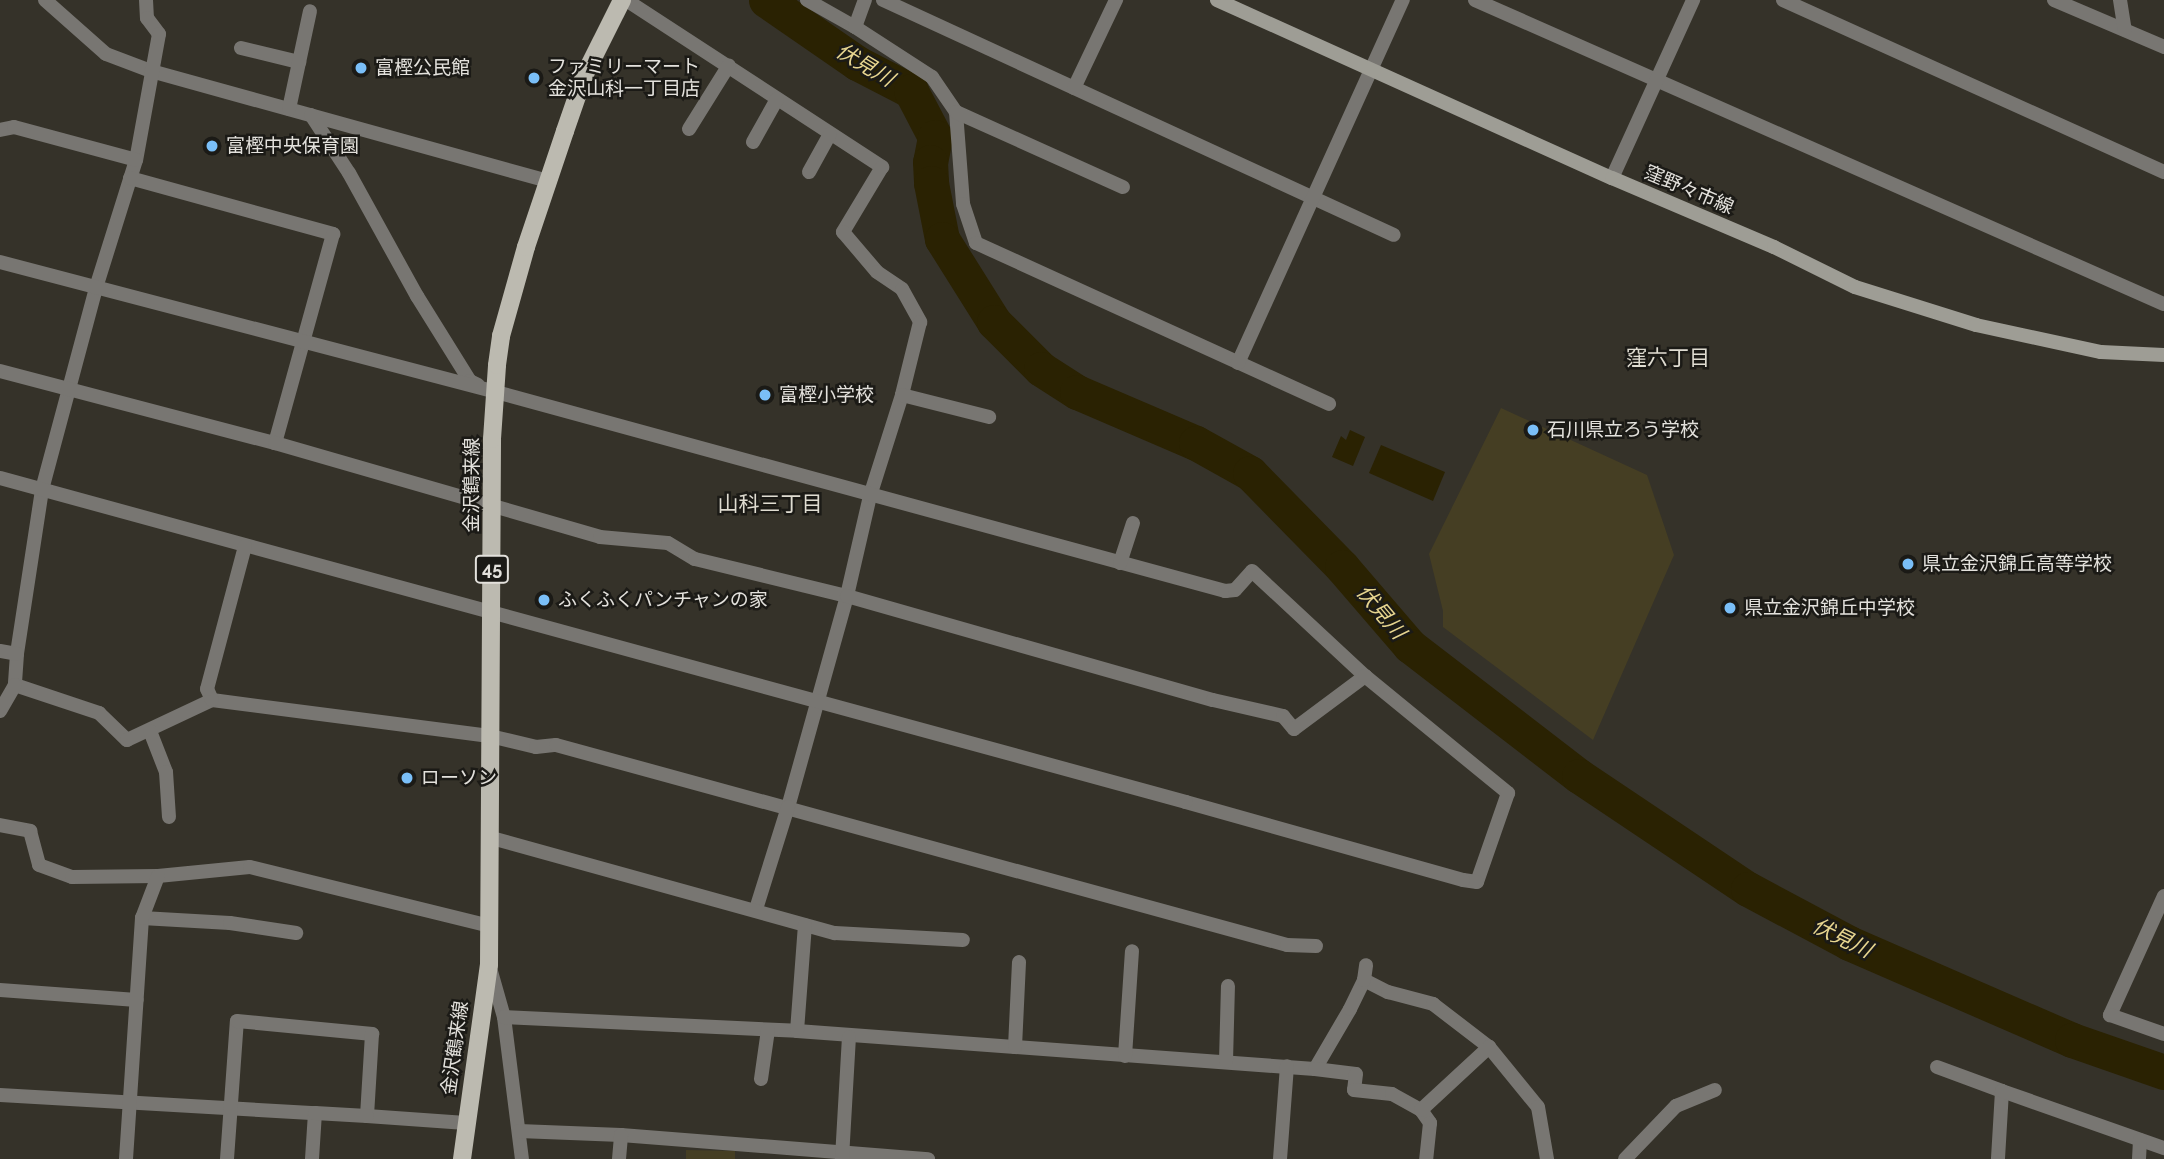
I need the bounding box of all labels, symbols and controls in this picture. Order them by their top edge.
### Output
water label: 伏見川 [832,38,898,92]
place label: ファミリーマート 金沢山科一丁目店 [548,56,700,100]
place label: 富樫公民館 [375,57,470,79]
marker: 富樫公民館 [353,60,369,76]
marker: ファミリーマート 金沢山科一丁目店 [526,70,542,86]
place label: 富樫中央保育園 [226,135,359,157]
marker: 富樫中央保育園 [204,138,220,154]
street label: 窪野々市線 [1641,161,1737,219]
district label: 窪六丁目 [1626,345,1710,371]
place label: 富樫小学校 [779,384,874,406]
marker: 富樫小学校 [757,387,773,403]
place label: 石川県立ろう学校 [1547,419,1699,441]
marker: 石川県立ろう学校 [1525,422,1541,438]
street label: 金沢鶴来線 [461,438,483,532]
district label: 山科三丁目 [718,491,822,517]
place label: 県立金沢錦丘高等学校 [1922,553,2112,575]
road number: 45 [475,554,510,584]
marker: 県立金沢錦丘高等学校 [1900,556,1916,572]
water label: 伏見川 [1351,580,1411,644]
place label: ふくふくパンチャンの家 [558,589,767,611]
marker: ふくふくパンチャンの家 [536,592,552,608]
place label: 県立金沢錦丘中学校 [1744,597,1915,619]
marker: 県立金沢錦丘中学校 [1722,600,1738,616]
place label: ローソン [421,767,497,789]
marker: ローソン [399,770,415,786]
water label: 伏見川 [1808,913,1876,963]
street label: 金沢鶴来線 [437,999,473,1097]

